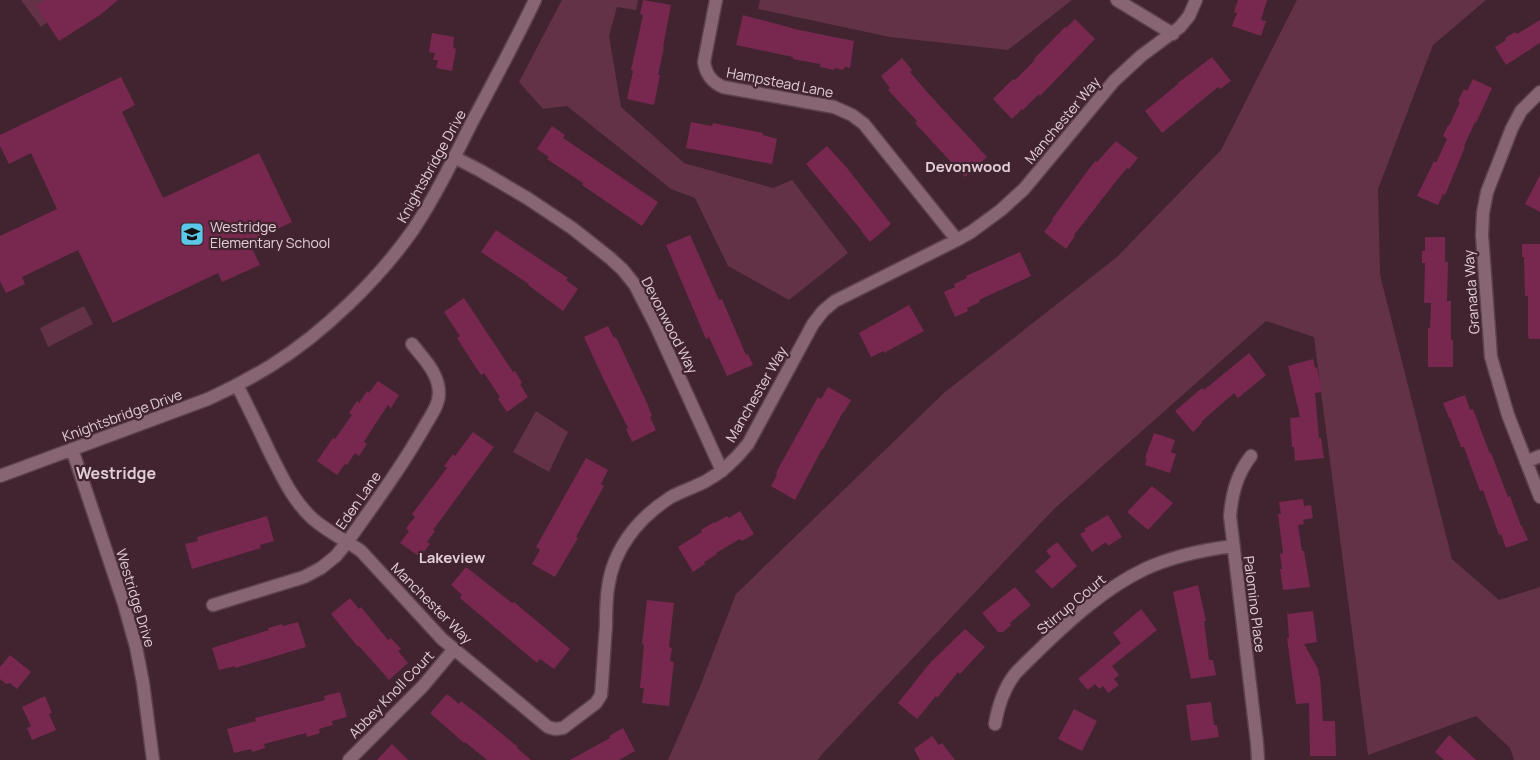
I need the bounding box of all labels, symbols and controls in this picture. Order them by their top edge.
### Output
street label: Hampstead Lane [725,62,835,102]
street label: Manchester Way [1020,72,1104,167]
street label: Knightsbridge Drive [392,106,470,226]
district label: Devonwood [925,156,1011,177]
place label: Westridge Elementary School [210,217,330,252]
school or university icon: Westridge Elementary School [179,221,205,247]
street label: Granada Way [1459,249,1483,335]
street label: Devonwood Way [637,273,703,377]
street label: Manchester Way [721,342,792,446]
street label: Knightsbridge Drive [59,384,185,446]
district label: Westridge [76,462,156,484]
street label: Eden Lane [331,467,385,533]
street label: Westridge Drive [112,546,160,650]
district label: Lakeview [419,547,485,568]
street label: Palomino Place [1240,555,1270,653]
street label: Manchester Way [387,558,477,648]
street label: Stirrup Court [1033,569,1110,638]
street label: Abbey Knoll Court [344,646,438,742]

